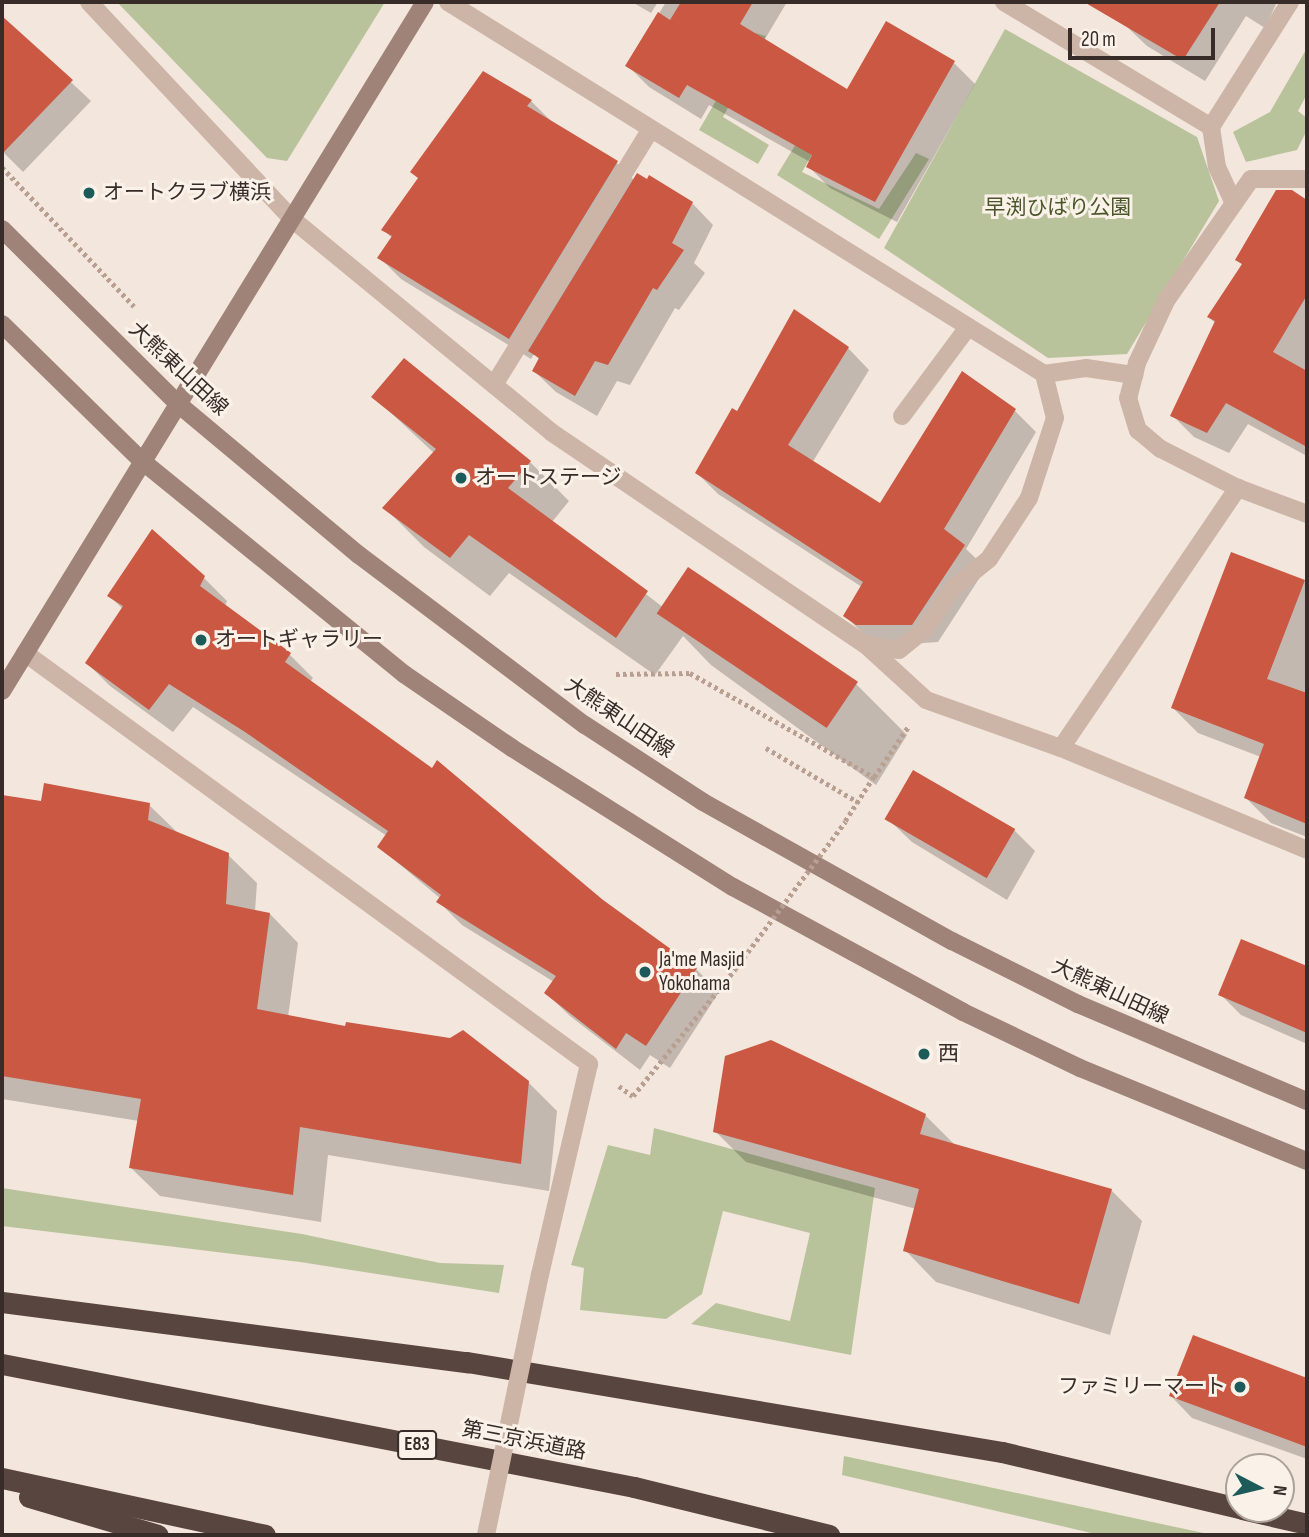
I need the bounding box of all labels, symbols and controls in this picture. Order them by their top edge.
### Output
scale bar [1071,14,1218,58]
text: 20 m [1081,27,1116,52]
place label: オートクラブ横浜 [103,180,271,206]
marker: オートクラブ横浜 [81,185,97,201]
park label: 早渕ひばり公園 [985,195,1131,221]
street label: 大熊東山田線 [123,317,233,421]
place label: オートステージ [475,465,622,491]
marker: オートステージ [453,470,469,486]
place label: オートギャラリー [215,627,383,653]
marker: オートギャラリー [193,632,209,648]
street label: 大熊東山田線 [560,672,678,764]
place label: Ja'me Masjid Yokohama [659,947,744,997]
street label: 大熊東山田線 [1048,954,1172,1030]
marker: Ja'me Masjid Yokohama [637,964,653,980]
place label: 西 [938,1041,959,1067]
marker: 西 [916,1046,932,1062]
place label: ファミリーマート [1058,1374,1226,1400]
marker: ファミリーマート [1232,1379,1248,1395]
street label: 第三京浜道路 [460,1417,588,1465]
road number: E83 [396,1429,438,1460]
north arrow [1225,1453,1295,1523]
text: N [1267,1484,1291,1497]

